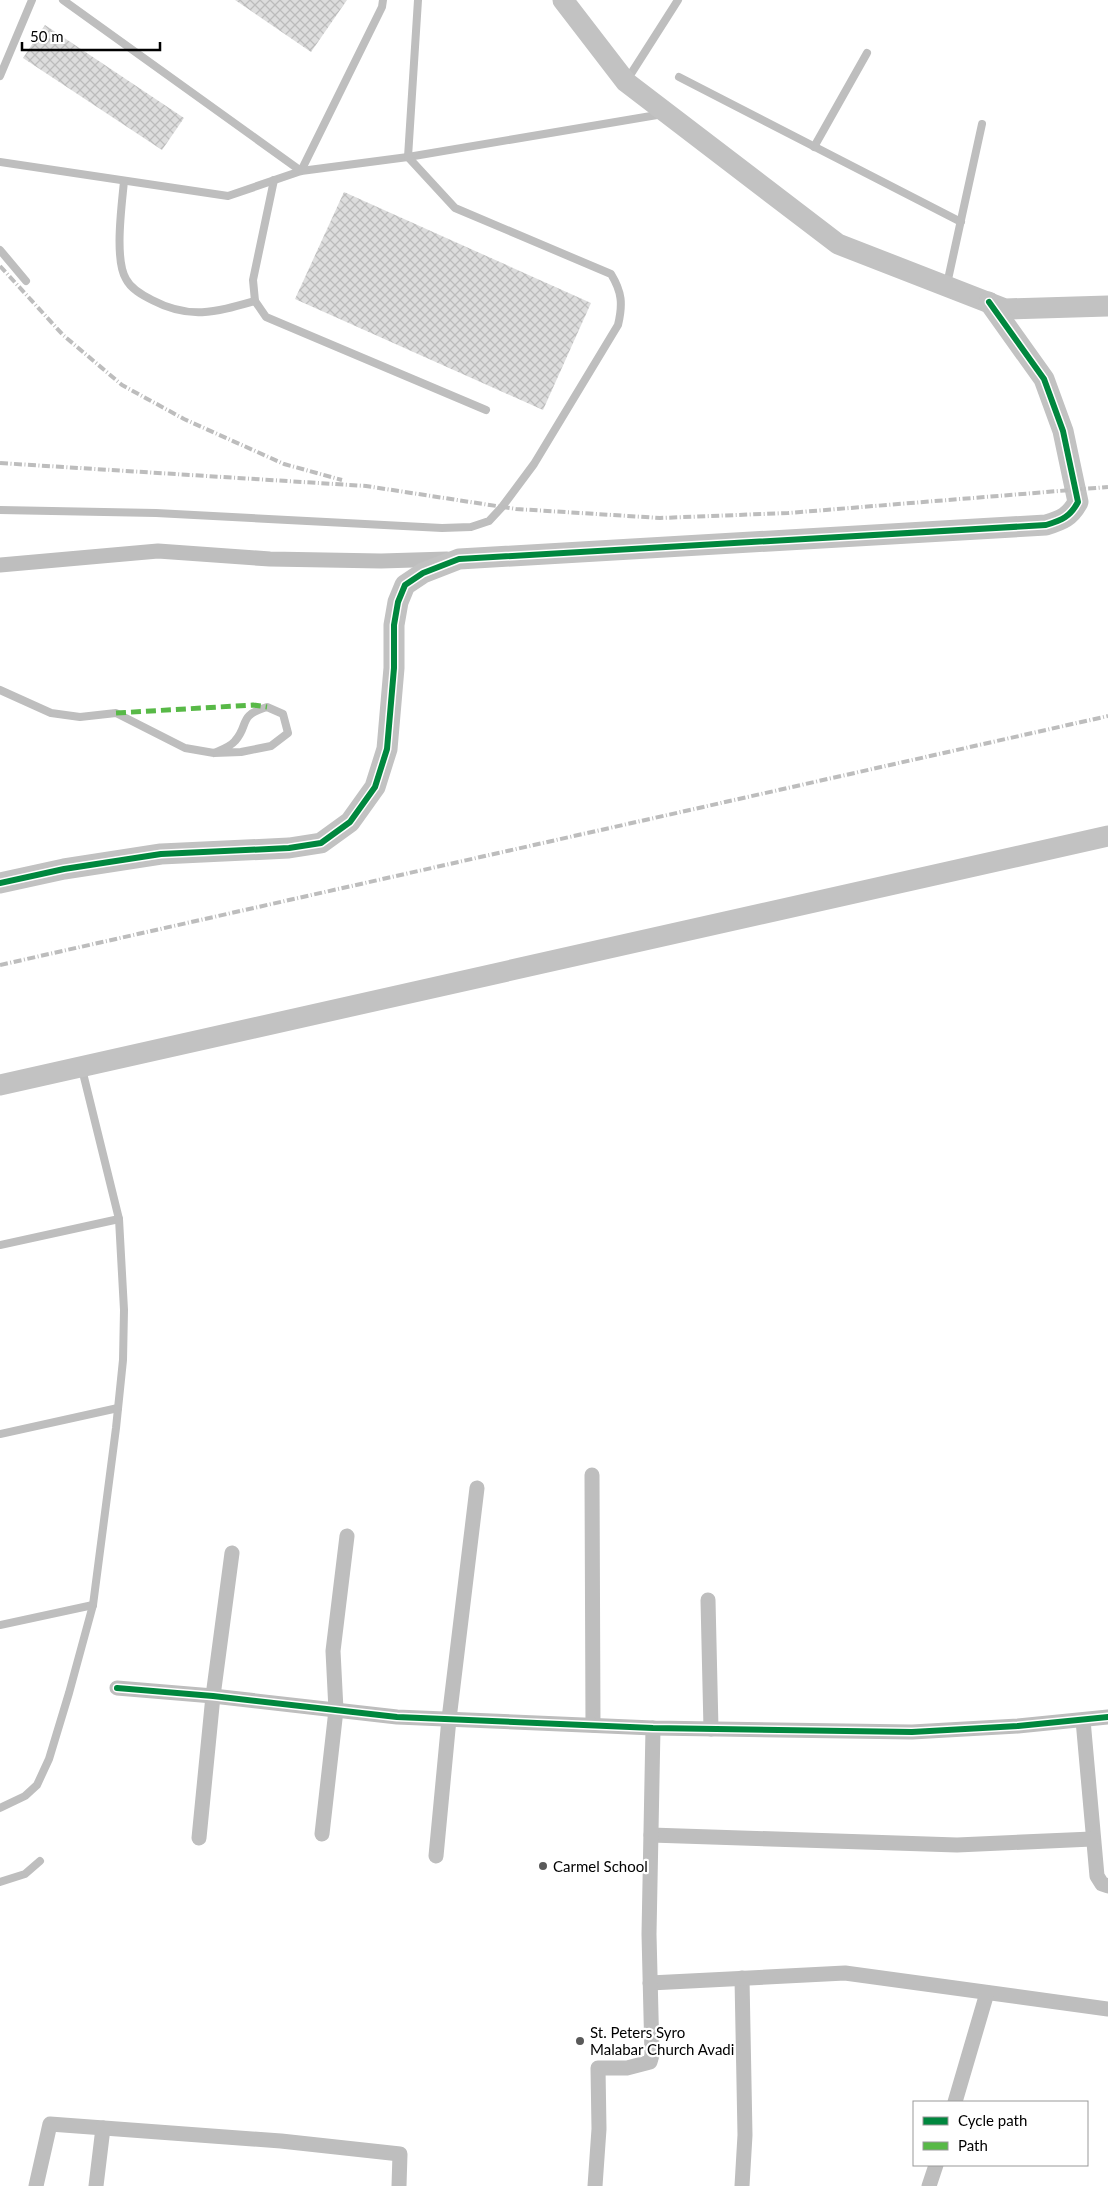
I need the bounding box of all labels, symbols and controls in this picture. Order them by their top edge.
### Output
scale bar [22,20,160,52]
text: 50 m [30,27,64,45]
place label: Carmel School [553,1857,648,1875]
marker: Carmel School [537,1860,549,1872]
place label: St. Peters Syro Malabar Church Avadi [590,2023,734,2058]
marker: St. Peters Syro Malabar Church Avadi [574,2035,586,2047]
legend [913,2101,1088,2166]
text: Cycle path [958,2111,1027,2129]
text: Path [958,2136,988,2154]

